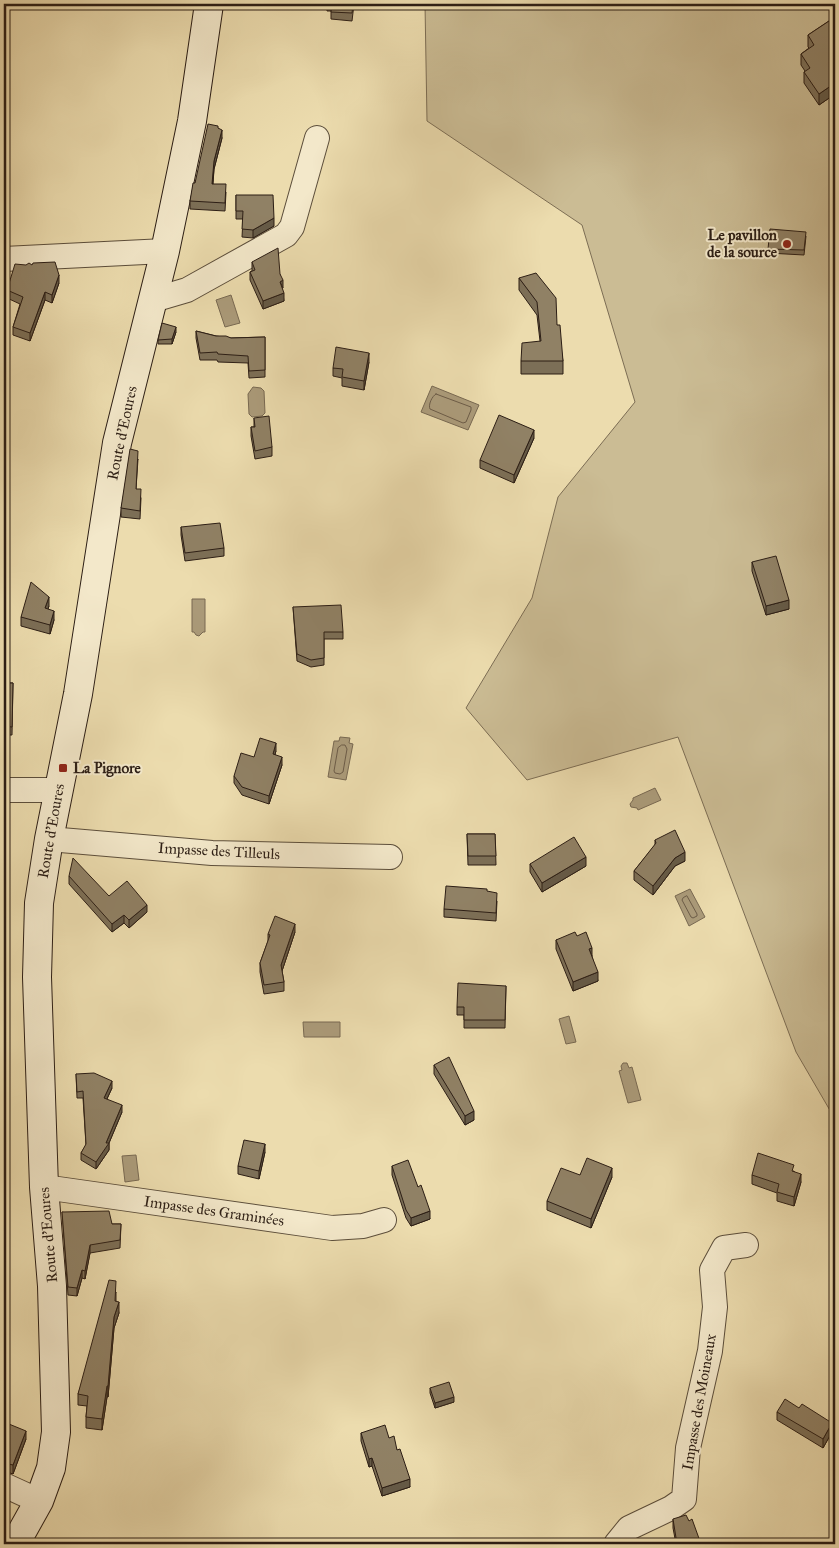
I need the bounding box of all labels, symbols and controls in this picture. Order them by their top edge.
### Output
place label: Le pavillon de la source [707,226,778,261]
marker: Le pavillon de la source [781,238,793,250]
street label: Route d'Eoures [103,384,141,482]
place label: La Pignore [73,759,142,778]
marker: La Pignore [57,762,69,774]
street label: Route d'Eoures [34,782,68,880]
street label: Impasse des Tilleuls [158,839,280,863]
street label: Route d'Eoures [35,1186,61,1284]
street label: Impasse des Graminées [143,1192,285,1230]
street label: Impasse des Moineaux [678,1332,720,1472]

